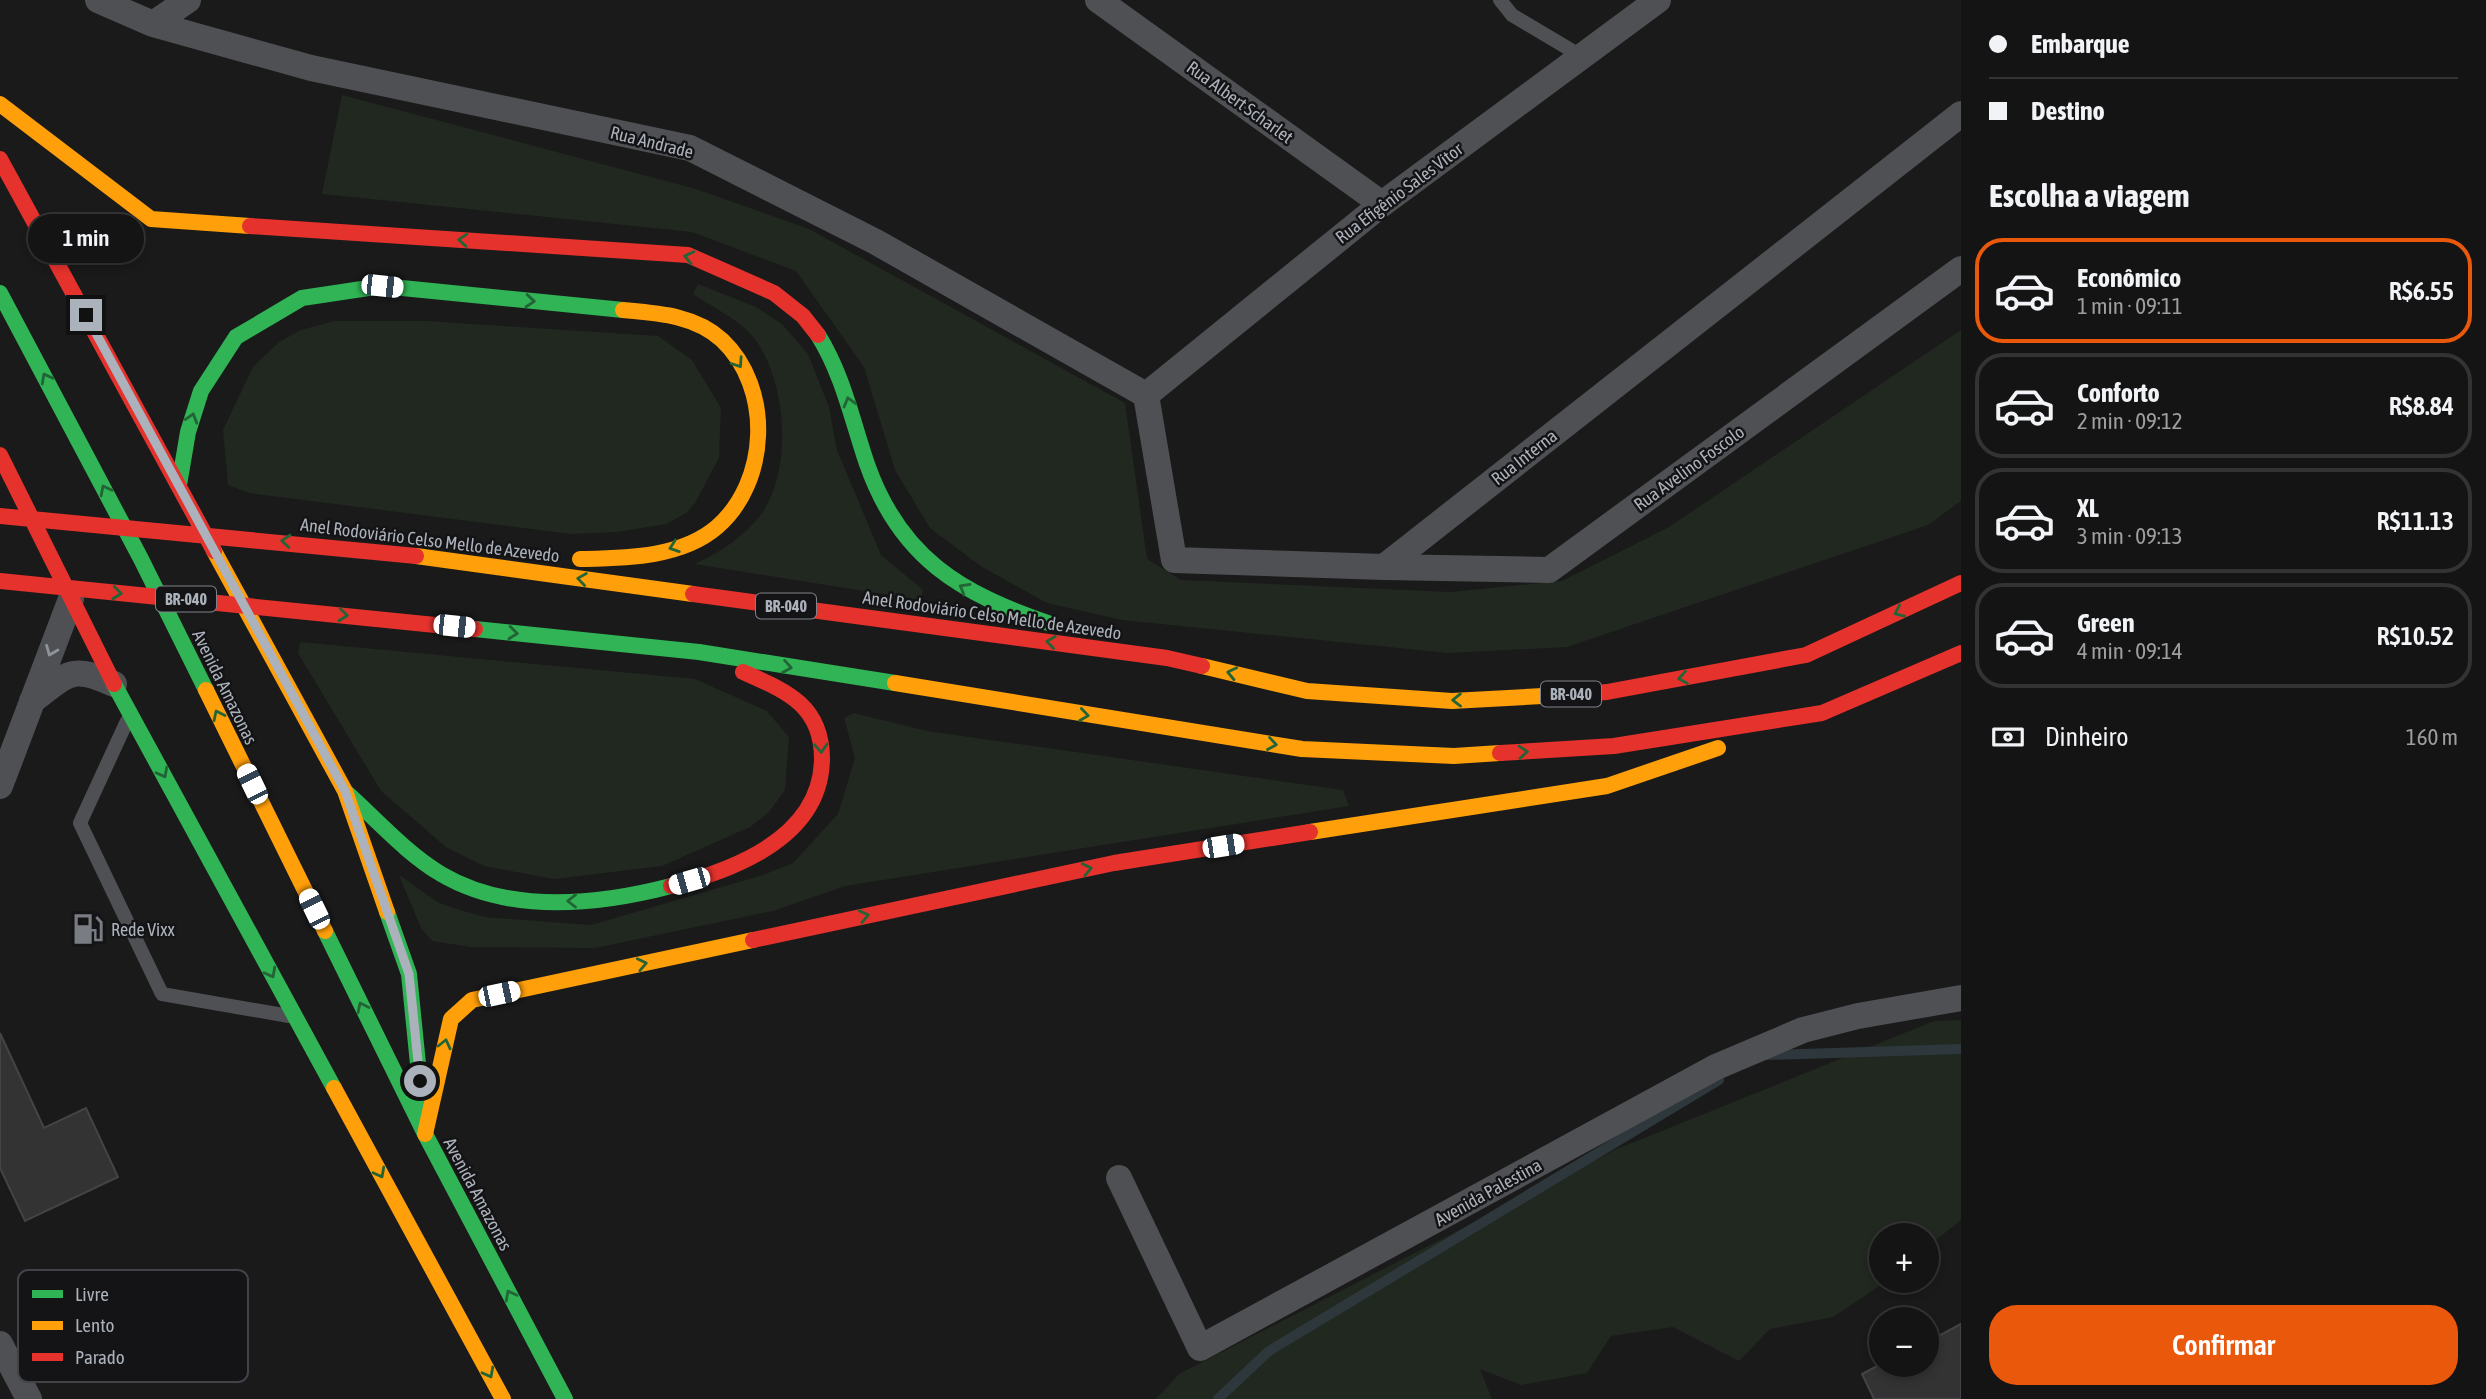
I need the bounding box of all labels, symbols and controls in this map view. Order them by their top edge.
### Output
text: Embarque [2031,29,2130,59]
street label: Rua Albert Scharlet [1183,56,1297,148]
text: Destino [2031,96,2105,126]
street label: Rua Andrade [608,122,696,162]
street label: Rua Efigênio Sales Vitor [1331,138,1467,248]
text: Escolha a viagem [1989,177,2189,214]
callout: 1 min [28,214,144,262]
text: 1 min [63,225,109,251]
one-way arrow [457,233,468,248]
one-way arrow [683,251,695,265]
icon: car [1993,259,2056,322]
text: Econômico [2077,263,2181,293]
car [361,273,404,299]
text: R$6.55 [2389,276,2454,306]
one-way arrow [525,293,536,308]
text: 1 min · 09:11 [2077,293,2183,319]
route end [70,299,102,331]
one-way arrow [730,355,743,368]
one-way arrow [41,373,54,386]
icon: car [1993,374,2056,437]
text: Conforto [2077,378,2160,408]
text: R$8.84 [2389,391,2454,421]
one-way arrow [842,396,857,408]
text: 2 min · 09:12 [2077,408,2183,434]
one-way arrow [184,412,199,424]
street label: Rua Avelino Foscolo [1630,421,1748,515]
street label: Rua Interna [1487,425,1561,489]
one-way arrow [99,485,113,497]
icon: car [1993,489,2056,552]
text: XL [2077,493,2099,523]
text: R$11.13 [2377,506,2454,536]
street label: Anel Rodoviário Celso Mello de Azevedo [299,514,561,566]
text: 3 min · 09:13 [2077,523,2183,549]
one-way arrow [280,534,292,549]
one-way arrow [669,539,681,553]
one-way arrow [577,571,588,586]
one-way arrow [959,583,972,596]
one-way arrow [111,585,122,600]
road number: BR-040 [156,586,216,612]
street label: Anel Rodoviário Celso Mello de Azevedo [861,586,1123,644]
road number: BR-040 [756,594,816,618]
one-way arrow [1894,604,1906,618]
icon: car [1993,604,2056,667]
one-way arrow [338,607,349,622]
text: Green [2077,608,2135,638]
car [433,613,476,639]
text: R$10.52 [2377,621,2454,651]
one-way arrow [507,625,519,640]
street label: Avenida Amazonas [188,626,262,748]
one-way arrow [1045,635,1056,650]
text: 4 min · 09:14 [2077,638,2183,664]
one-way arrow [45,644,59,656]
one-way arrow [781,659,793,674]
one-way arrow [1226,667,1238,682]
one-way arrow [1677,669,1689,684]
road number: BR-040 [1541,681,1601,706]
one-way arrow [1451,693,1462,708]
one-way arrow [1078,707,1090,722]
one-way arrow [212,710,226,722]
icon: cash [1989,718,2027,756]
text: Dinheiro [2045,722,2128,752]
text: 160 m [2406,724,2458,750]
one-way arrow [1266,736,1278,751]
one-way arrow [814,743,829,754]
one-way arrow [1518,745,1529,760]
car [234,761,271,807]
one-way arrow [155,766,168,778]
car [1201,832,1246,860]
one-way arrow [1081,863,1093,878]
car [666,865,713,897]
car [296,886,333,932]
one-way arrow [567,893,577,909]
one-way arrow [858,910,870,925]
fuel station icon: Rede Vixx [71,912,105,946]
place label: Rede Vixx [111,919,175,940]
one-way arrow [636,957,648,972]
one-way arrow [263,966,276,978]
car [477,979,522,1009]
one-way arrow [356,1002,370,1014]
one-way arrow [437,1038,451,1050]
route start [404,1065,436,1097]
street label: Avenida Amazonas [439,1134,517,1254]
street label: Avenida Palestina [1431,1154,1545,1230]
one-way arrow [372,1166,385,1178]
map controls [1869,1223,1939,1377]
button: + [1869,1223,1939,1293]
legend [18,1270,248,1382]
text: Livre [75,1283,109,1305]
one-way arrow [505,1290,519,1303]
button: Confirmar [1989,1305,2458,1385]
button: − [1869,1307,1939,1377]
text: Lento [75,1314,114,1336]
text: Parado [75,1346,125,1368]
one-way arrow [480,1366,494,1378]

